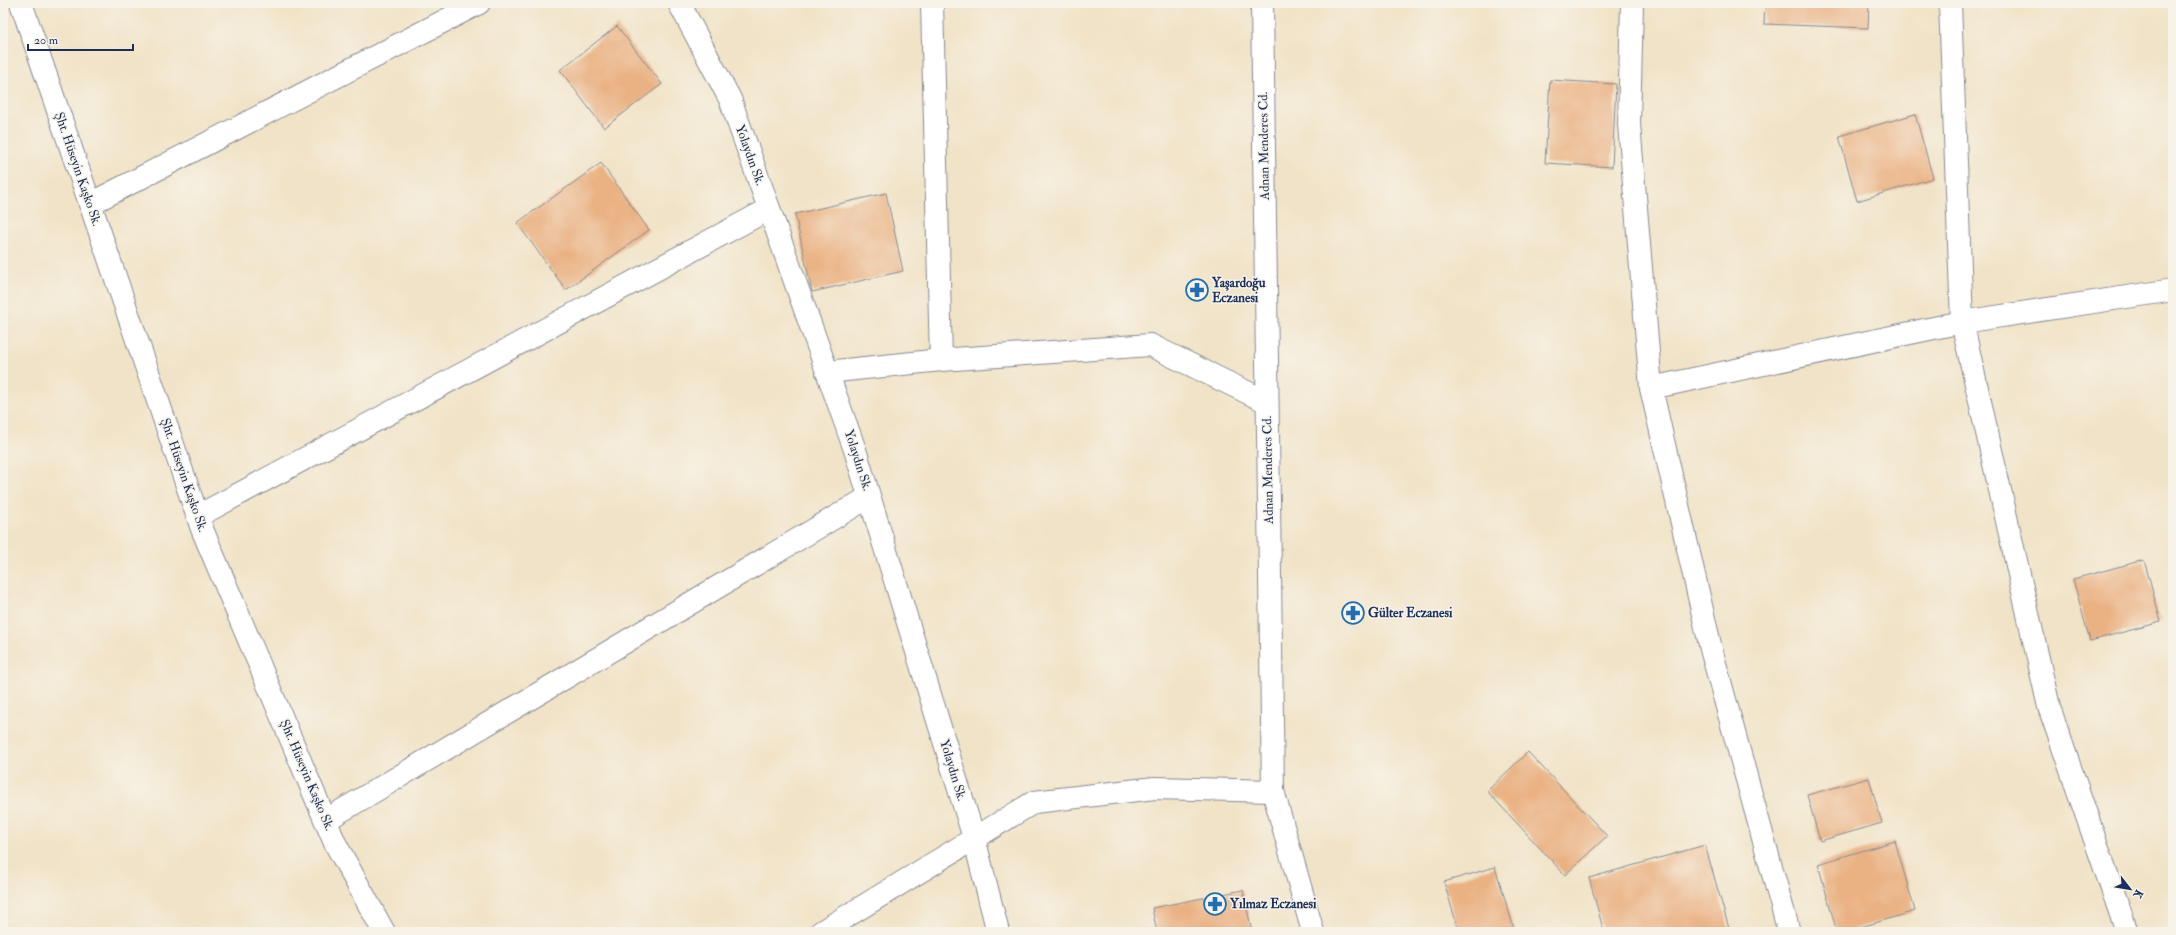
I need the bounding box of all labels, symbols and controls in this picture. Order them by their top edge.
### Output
scale bar [28,26,133,52]
text: 20 m [34,33,59,48]
street label: Adnan Menderes Cd. [1255,92,1273,201]
street label: Şht. Hüseyin Kaşko Sk. [50,110,105,228]
street label: Yolaydın Sk. [731,123,768,188]
place label: Yaşardoğu Eczanesi [1211,275,1266,306]
pharmacy icon: Yaşardoğu Eczanesi [1184,277,1210,303]
street label: Şht. Hüseyin Kaşko Sk. [156,416,211,534]
street label: Adnan Menderes Cd. [1259,416,1277,525]
street label: Yolaydın Sk. [840,427,875,493]
pharmacy icon: Gülter Eczanesi [1340,600,1366,626]
place label: Gülter Eczanesi [1368,605,1453,621]
street label: Şht. Hüseyin Kaşko Sk. [275,717,338,833]
street label: Yolaydın Sk. [935,737,970,803]
north arrow [2110,869,2150,909]
text: K [2130,887,2146,902]
pharmacy icon: Yılmaz Eczanesi [1202,891,1228,917]
place label: Yılmaz Eczanesi [1229,896,1317,912]

